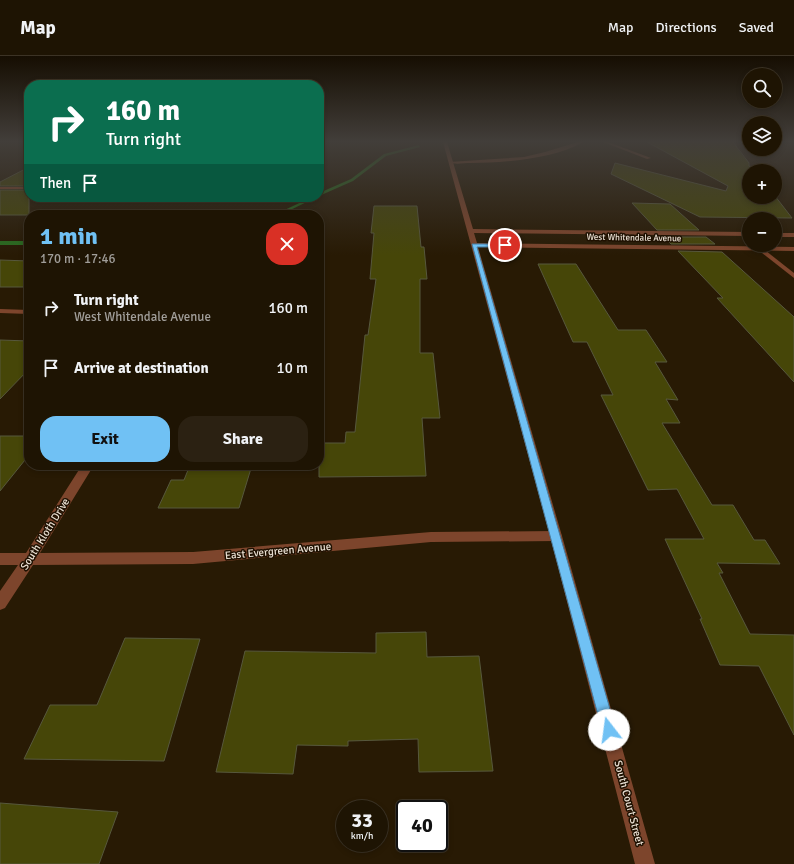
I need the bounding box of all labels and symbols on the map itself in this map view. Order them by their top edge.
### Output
pin [488,228,522,262]
street label: West Whitendale Avenue [586,232,682,244]
street label: South Kloth Drive [18,496,72,572]
street label: East Evergreen Avenue [224,540,332,562]
position arrow [588,709,630,751]
street label: South Court Street [611,759,647,847]
speed limit sign: 40 [396,800,448,852]

